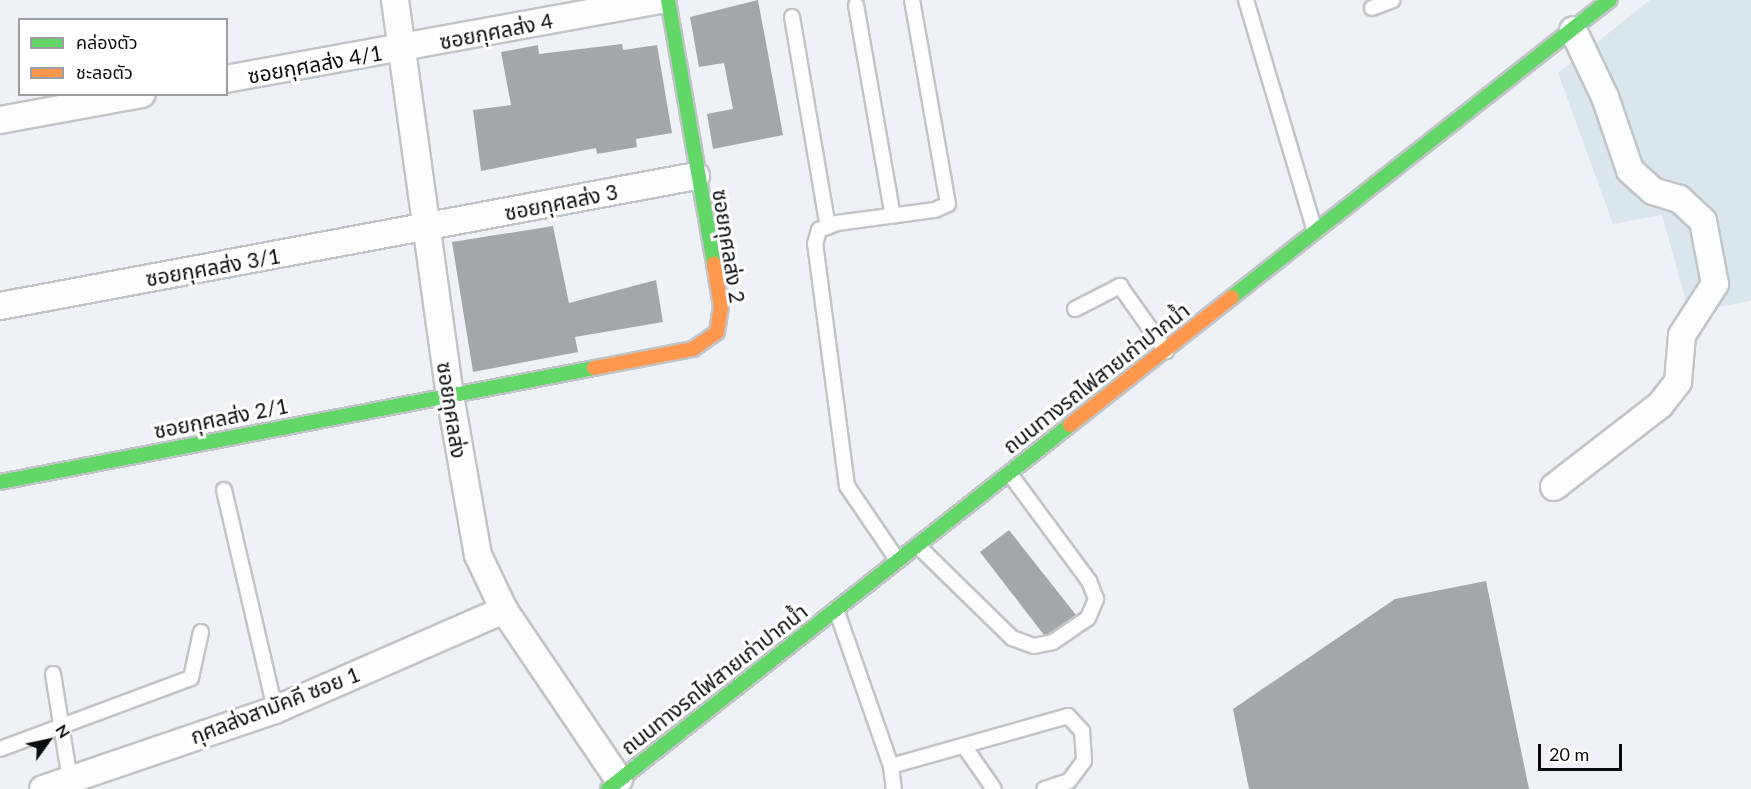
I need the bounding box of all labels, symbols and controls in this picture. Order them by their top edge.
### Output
street label: ซอยกุศลส่ง 4 [437,8,555,54]
legend [18,18,228,96]
text: คล่องตัว [76,31,138,53]
street label: ซอยกุศลส่ง 4/1 [246,40,384,88]
text: ชะลอตัว [76,61,133,83]
street label: ซอยกุศลส่ง 3 [502,179,620,225]
street label: ซอยกุศลส่ง 2 [708,187,750,305]
street label: ซอยกุศลส่ง 3/1 [144,243,282,291]
street label: ถนนทางรถไฟสายเก่าปากน้ำ [998,297,1194,459]
street label: ซอยกุศลส่ง [432,360,472,460]
street label: ซอยกุศลส่ง 2/1 [152,393,290,443]
street label: ถนนทางรถไฟสายเก่าปากน้ำ [616,598,812,760]
street label: กุศลส่งสามัคคี ซอย 1 [187,661,363,749]
north arrow [18,711,78,771]
text: N [52,721,75,741]
scale bar [1541,732,1625,770]
text: 20 m [1549,743,1589,765]

